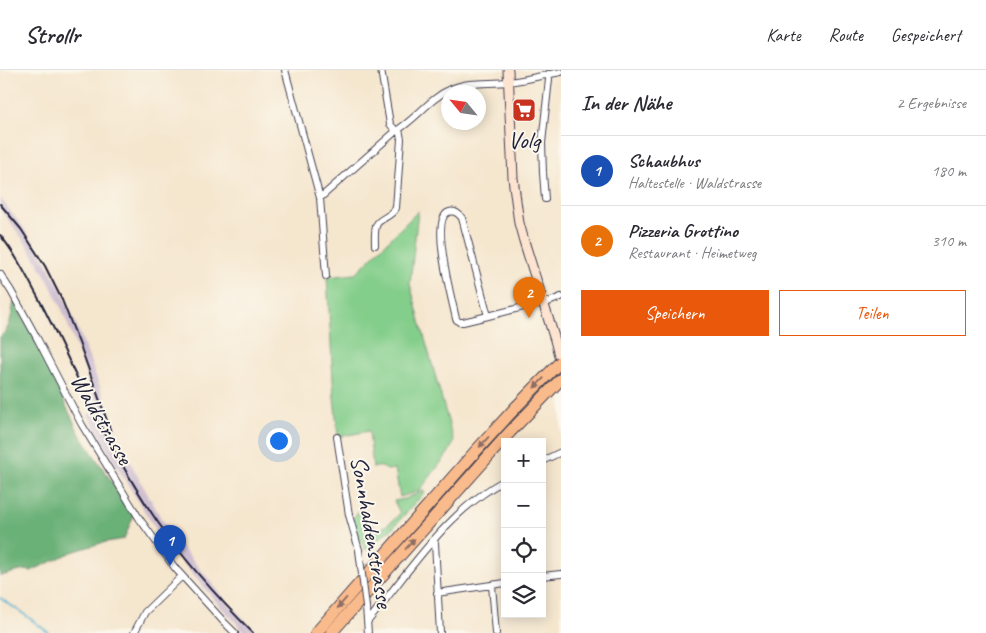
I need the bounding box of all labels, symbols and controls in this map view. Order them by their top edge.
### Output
text: Strollr [25,20,80,50]
text: Karte [766,24,801,46]
text: Route [829,24,863,46]
text: Gespeichert [891,24,961,46]
north arrow [441,85,486,130]
text: In der Nähe [581,90,671,116]
text: 2 Ergebnisse [897,93,966,113]
supermarket icon: Volg [511,97,537,123]
place label: Volg [508,125,543,155]
text: Schaubhus [628,149,699,173]
text: 1 [593,161,601,181]
text: 180 m [932,161,966,181]
text: Haltestelle · Waldstrasse [628,173,761,193]
text: Pizzeria Grottino [628,219,738,243]
text: 2 [593,231,601,251]
text: 310 m [932,231,966,251]
text: Restaurant · Heimetweg [628,243,757,263]
pin: 2 [513,277,545,318]
button: Speichern [581,290,769,336]
button: Teilen [779,290,966,336]
street label: Waldstrasse [64,368,141,472]
one-way arrow [533,377,545,389]
your location [266,428,292,454]
one-way arrow [478,435,490,447]
map controls [501,438,546,618]
button: + [501,438,546,483]
street label: Sonnhaldenstrasse [344,454,400,612]
button: − [501,483,546,528]
pin: 1 [154,525,186,566]
button: locate [501,528,546,573]
one-way arrow [404,539,416,551]
button: layers [501,573,546,618]
one-way arrow [336,597,348,609]

